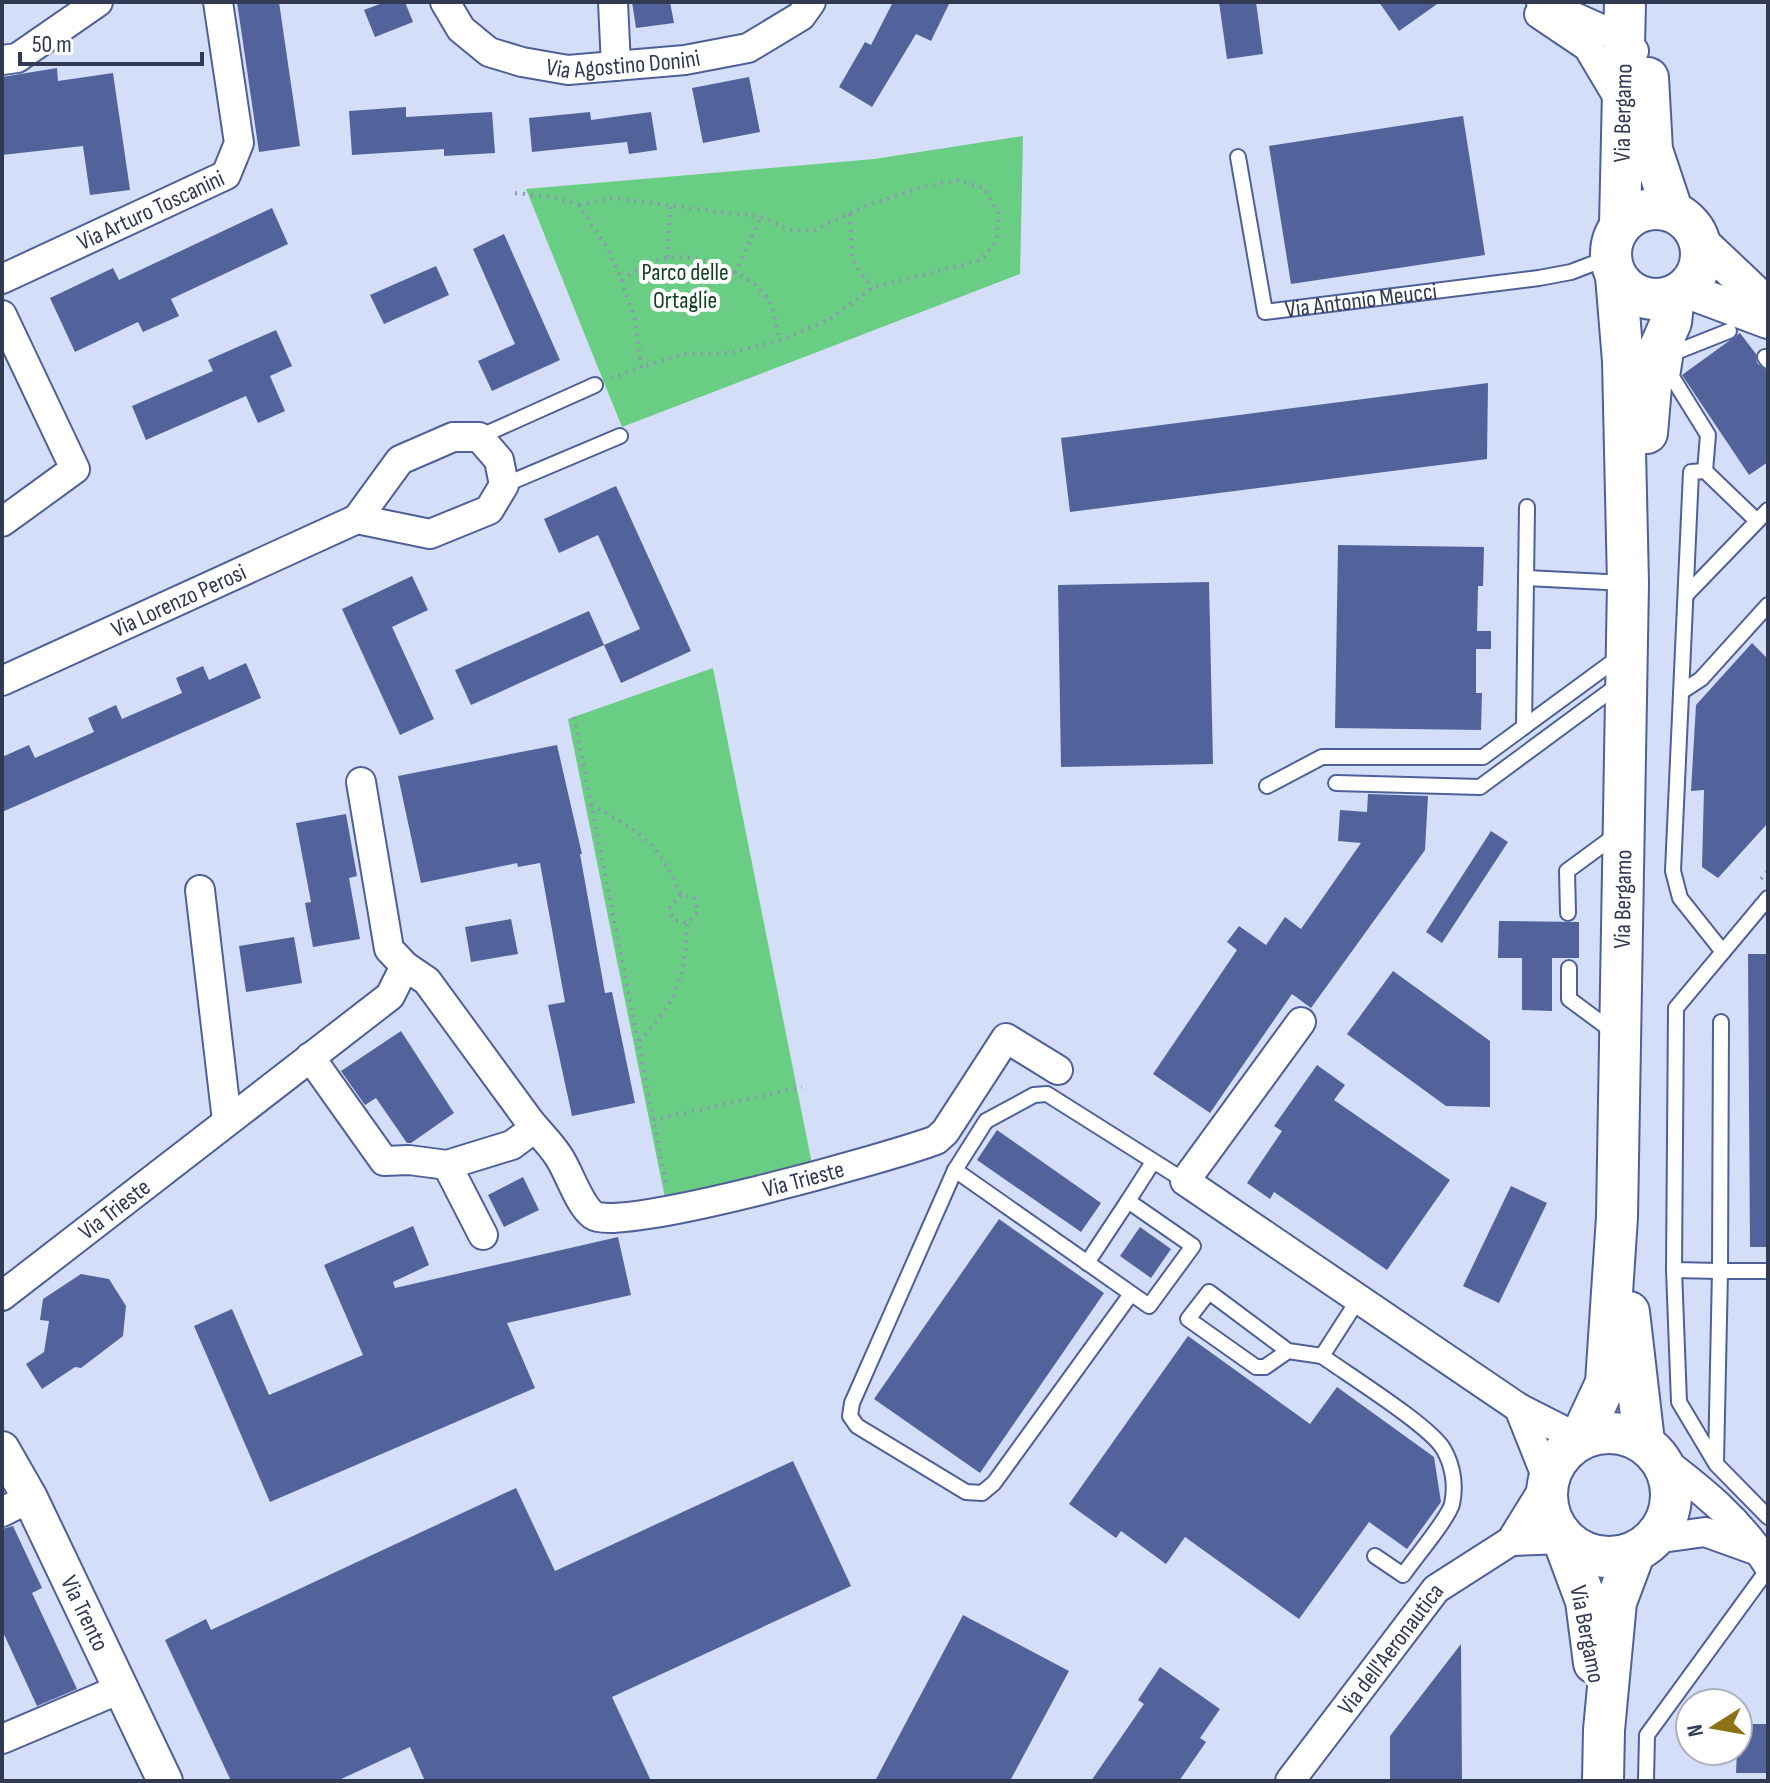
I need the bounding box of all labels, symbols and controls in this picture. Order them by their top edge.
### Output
scale bar [20,16,202,66]
text: 50 m [32,30,72,59]
street label: Via Agostino Donini [544,43,702,85]
street label: Via Bergamo [1607,63,1638,163]
street label: Via Arturo Toscanini [73,163,229,257]
park label: Parco delle Ortaglie [641,258,729,315]
street label: Via Antonio Meucci [1283,276,1439,324]
street label: Via Lorenzo Perosi [107,557,250,644]
street label: Via Bergamo [1607,849,1638,949]
street label: Via Trieste [760,1154,847,1204]
street label: Via Trieste [73,1172,156,1246]
street label: Via Trento [55,1571,115,1656]
street label: Via dell'Aeronautica [1331,1577,1450,1720]
street label: Via Bergamo [1563,1583,1611,1685]
north arrow [1674,1687,1754,1767]
text: N [1681,1722,1710,1739]

